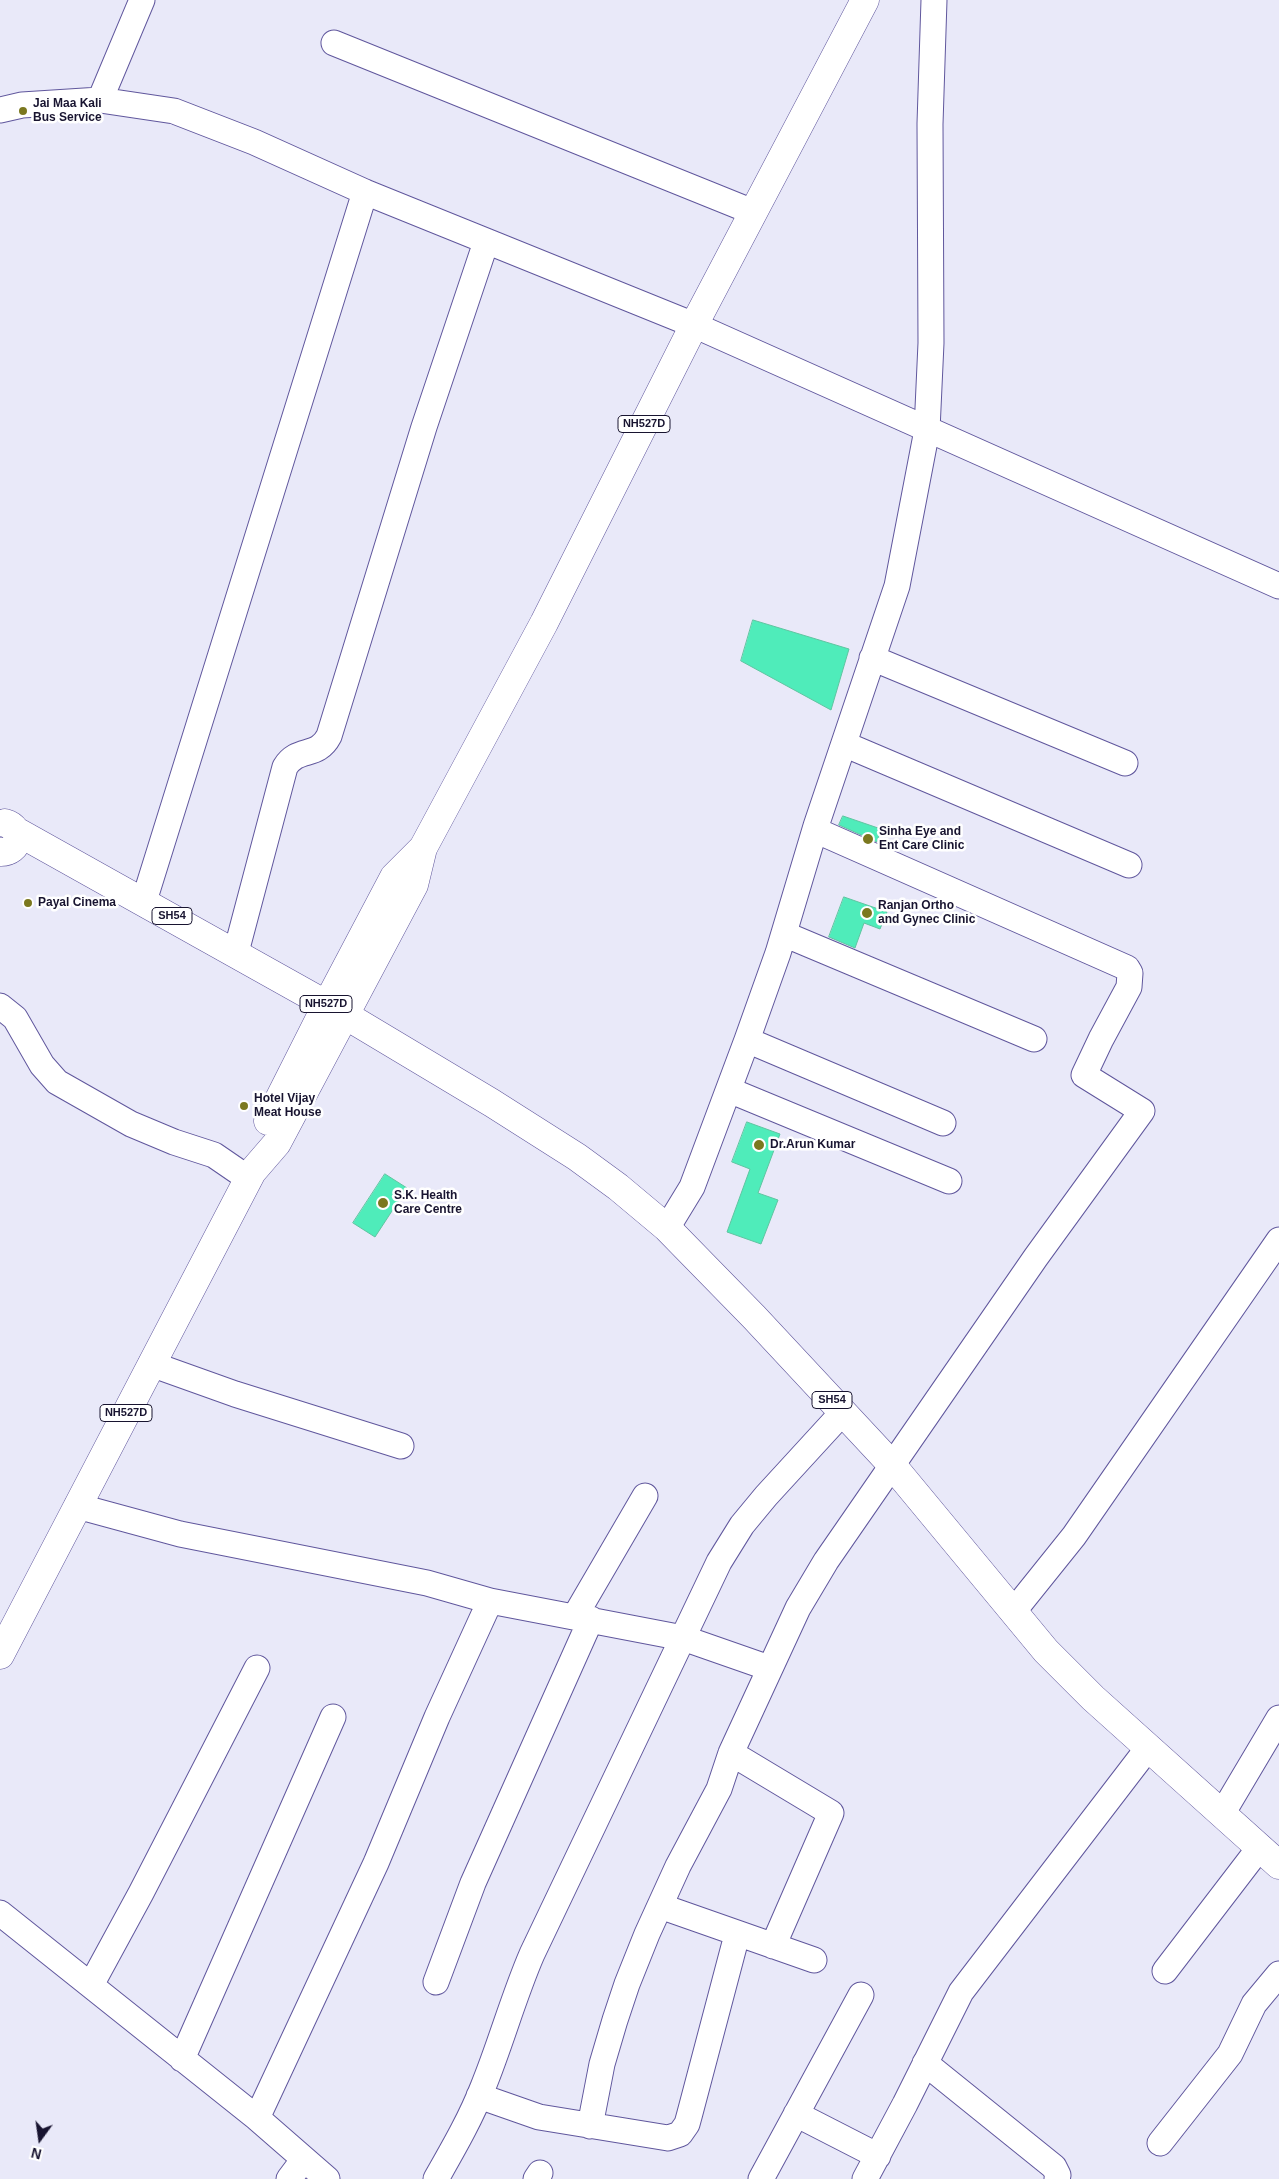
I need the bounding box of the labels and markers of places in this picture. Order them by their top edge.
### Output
place label: Jai Maa Kali Bus Service [33,97,102,125]
marker: Jai Maa Kali Bus Service [17,105,29,117]
place label: Sinha Eye and Ent Care Clinic [879,825,964,853]
marker: Sinha Eye and Ent Care Clinic [861,832,875,846]
place label: Payal Cinema [38,896,116,910]
marker: Payal Cinema [22,897,34,909]
place label: Ranjan Ortho and Gynec Clinic [878,899,975,927]
marker: Ranjan Ortho and Gynec Clinic [860,906,874,920]
place label: Hotel Vijay Meat House [254,1092,321,1120]
marker: Hotel Vijay Meat House [238,1100,250,1112]
marker: Dr.Arun Kumar [752,1138,766,1152]
place label: Dr.Arun Kumar [770,1138,855,1152]
place label: S.K. Health Care Centre [394,1189,462,1217]
marker: S.K. Health Care Centre [376,1196,390,1210]

